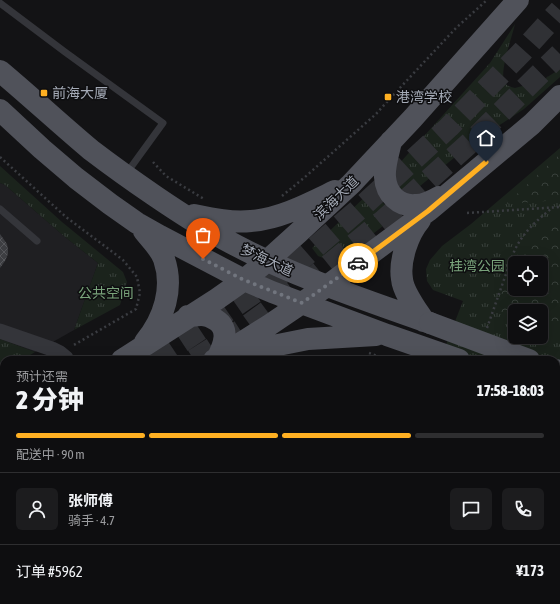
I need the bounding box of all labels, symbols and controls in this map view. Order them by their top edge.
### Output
place label: 前海大厦 [52,85,108,101]
marker: 前海大厦 [39,88,49,98]
place label: 港湾学校 [396,89,452,105]
marker: 港湾学校 [383,92,393,102]
pin [469,121,503,162]
icon: home [475,127,497,149]
street label: 滨海大道 [310,173,362,223]
pin [186,218,220,259]
icon: bag [192,224,214,246]
street label: 梦海大道 [238,241,296,279]
courier [338,243,378,283]
icon: car [347,252,369,274]
map controls [508,256,548,344]
button: locate [508,256,548,296]
park label: 桂湾公园 [449,258,505,274]
park label: 公共空间 [78,285,134,301]
button: layers [508,304,548,344]
text: 预计还需 [16,369,68,384]
text: 17:58–18:03 [477,382,544,399]
text: 2 分钟 [16,385,84,415]
text: 配送中 · 90 m [16,447,85,462]
button: person [16,488,58,530]
button: chat [450,488,492,530]
button: phone [502,488,544,530]
text: 张师傅 [68,492,113,509]
text: 骑手 · 4.7 [68,513,115,528]
text: ¥173 [516,562,544,579]
text: 订单 #5962 [16,563,83,580]

